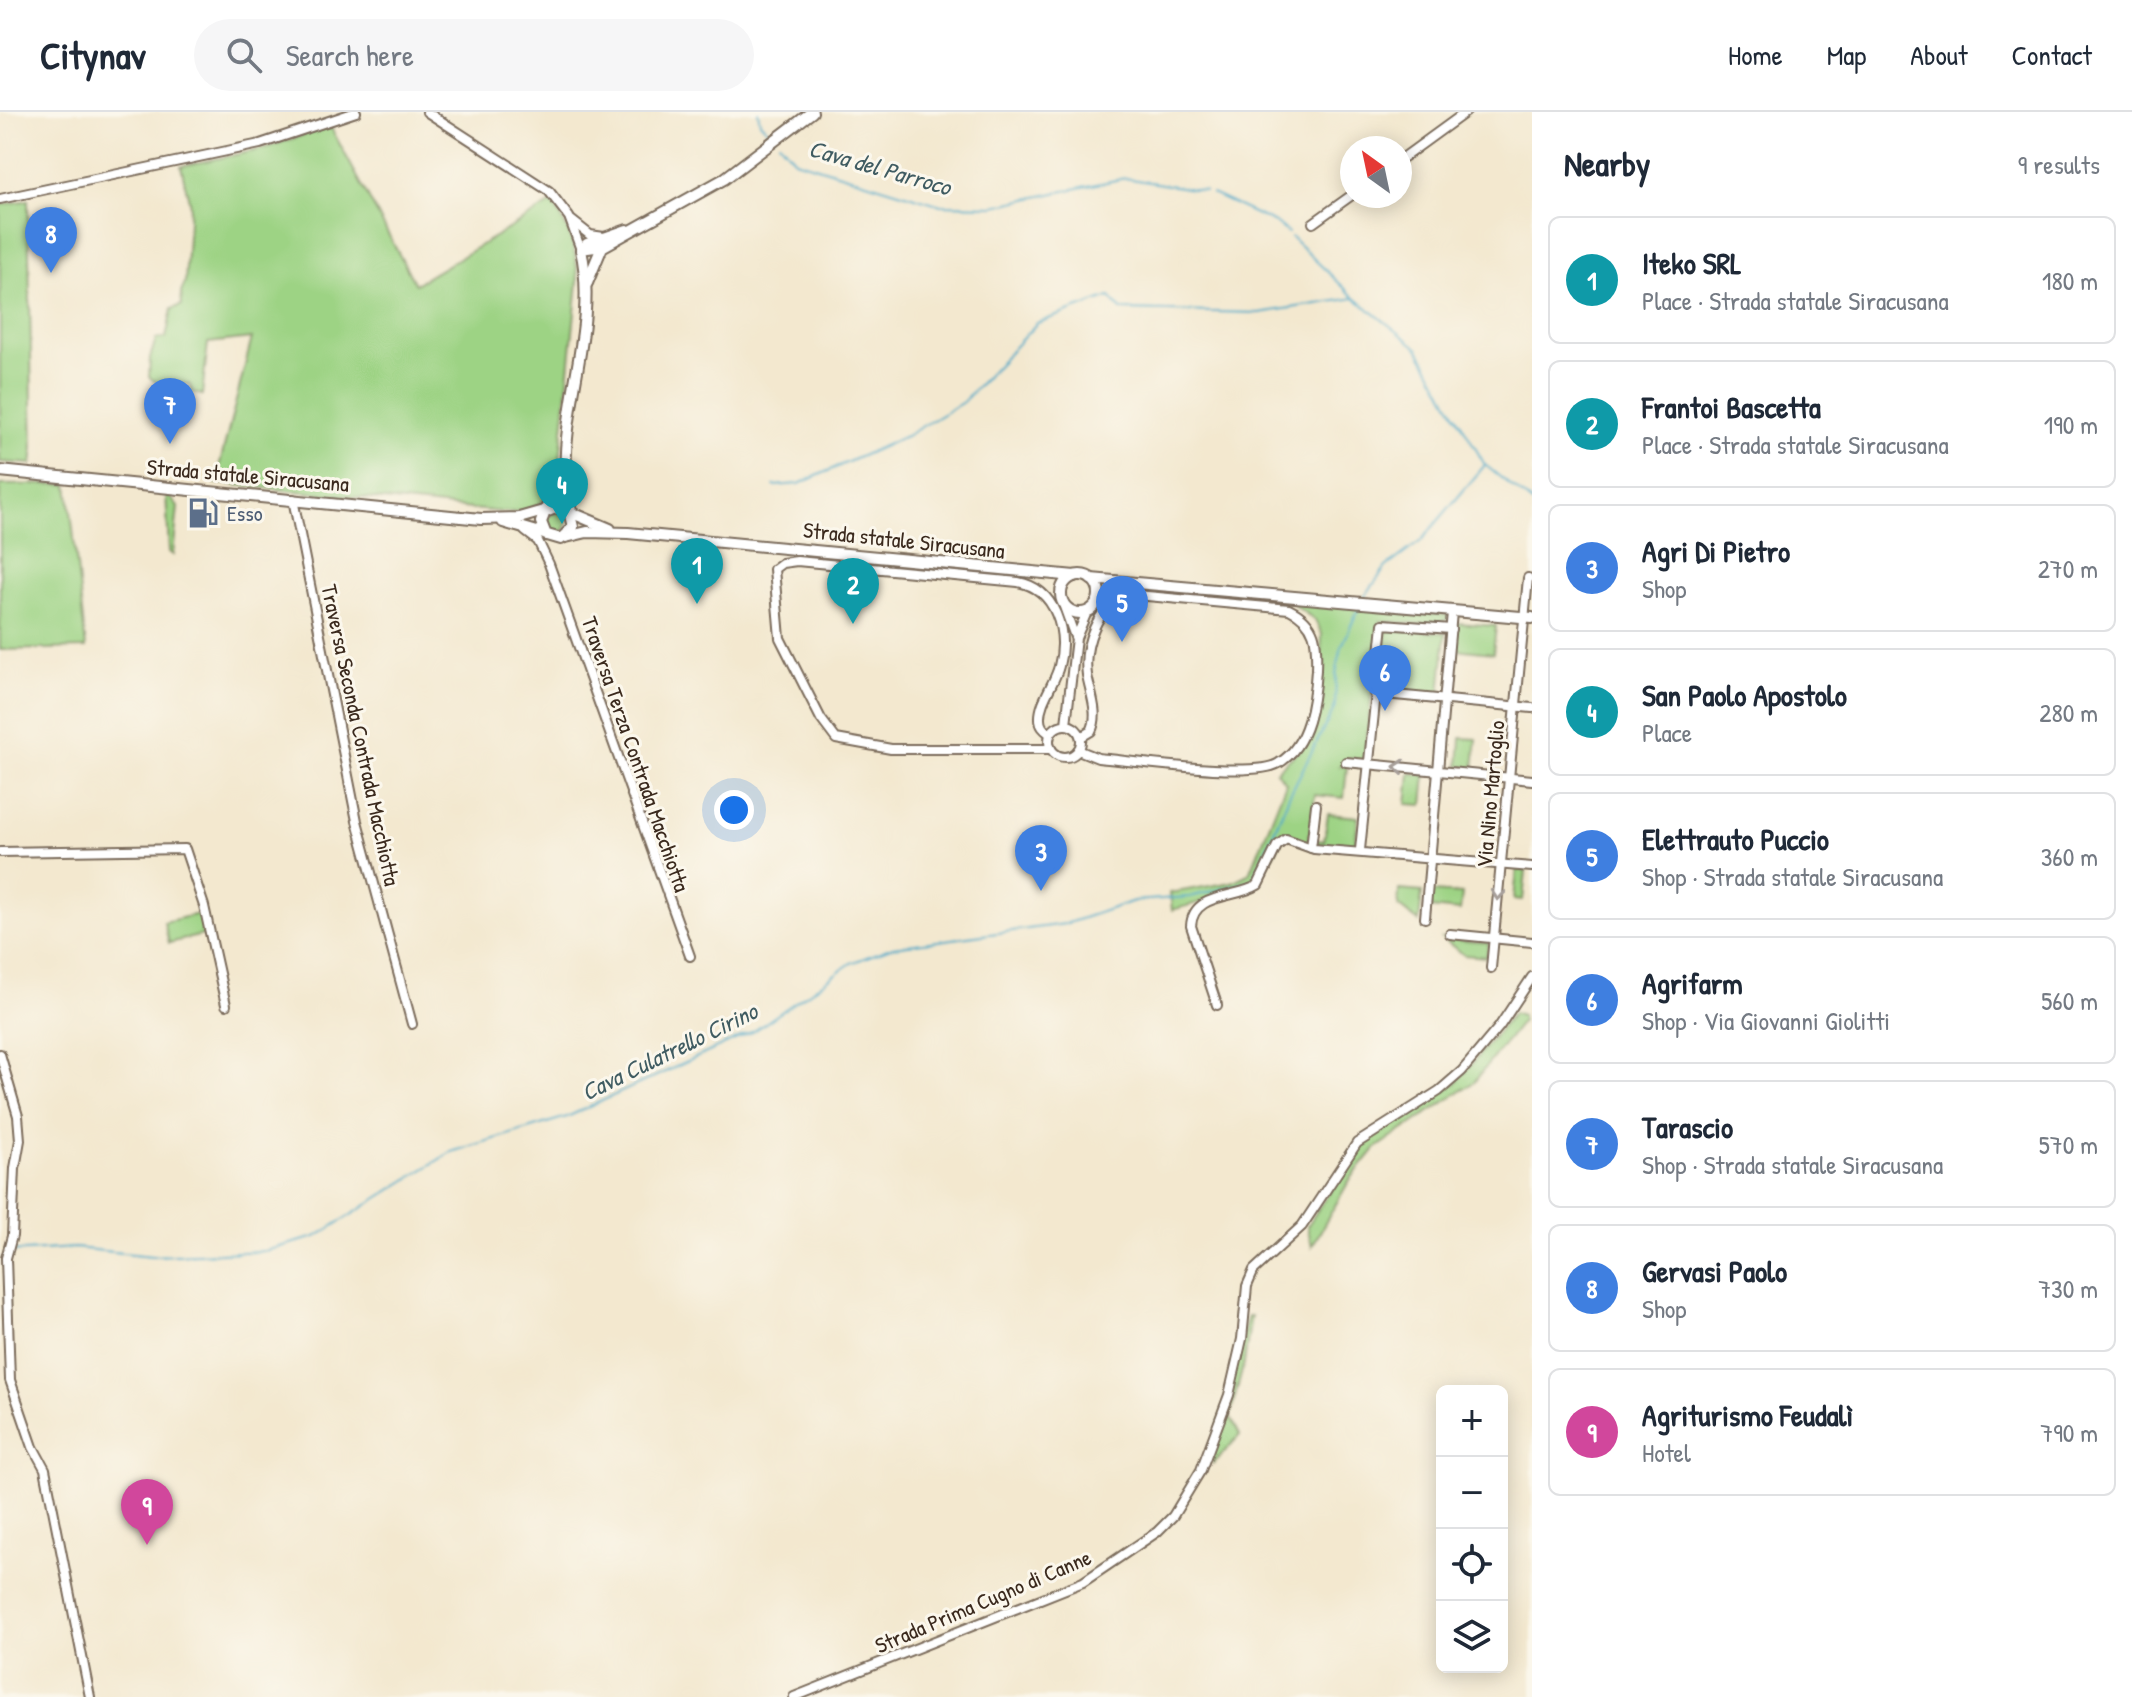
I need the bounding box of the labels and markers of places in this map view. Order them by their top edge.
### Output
pin: 8 [25,207,77,273]
pin: 7 [144,378,196,444]
pin: 4 [536,458,588,524]
fuel station icon: Esso [186,496,220,530]
place label: Esso [227,498,263,528]
pin: 1 [671,538,723,604]
pin: 2 [827,558,879,624]
pin: 5 [1096,576,1148,642]
pin: 6 [1359,645,1411,711]
pin: 3 [1015,825,1067,891]
pin: 9 [121,1479,173,1545]

